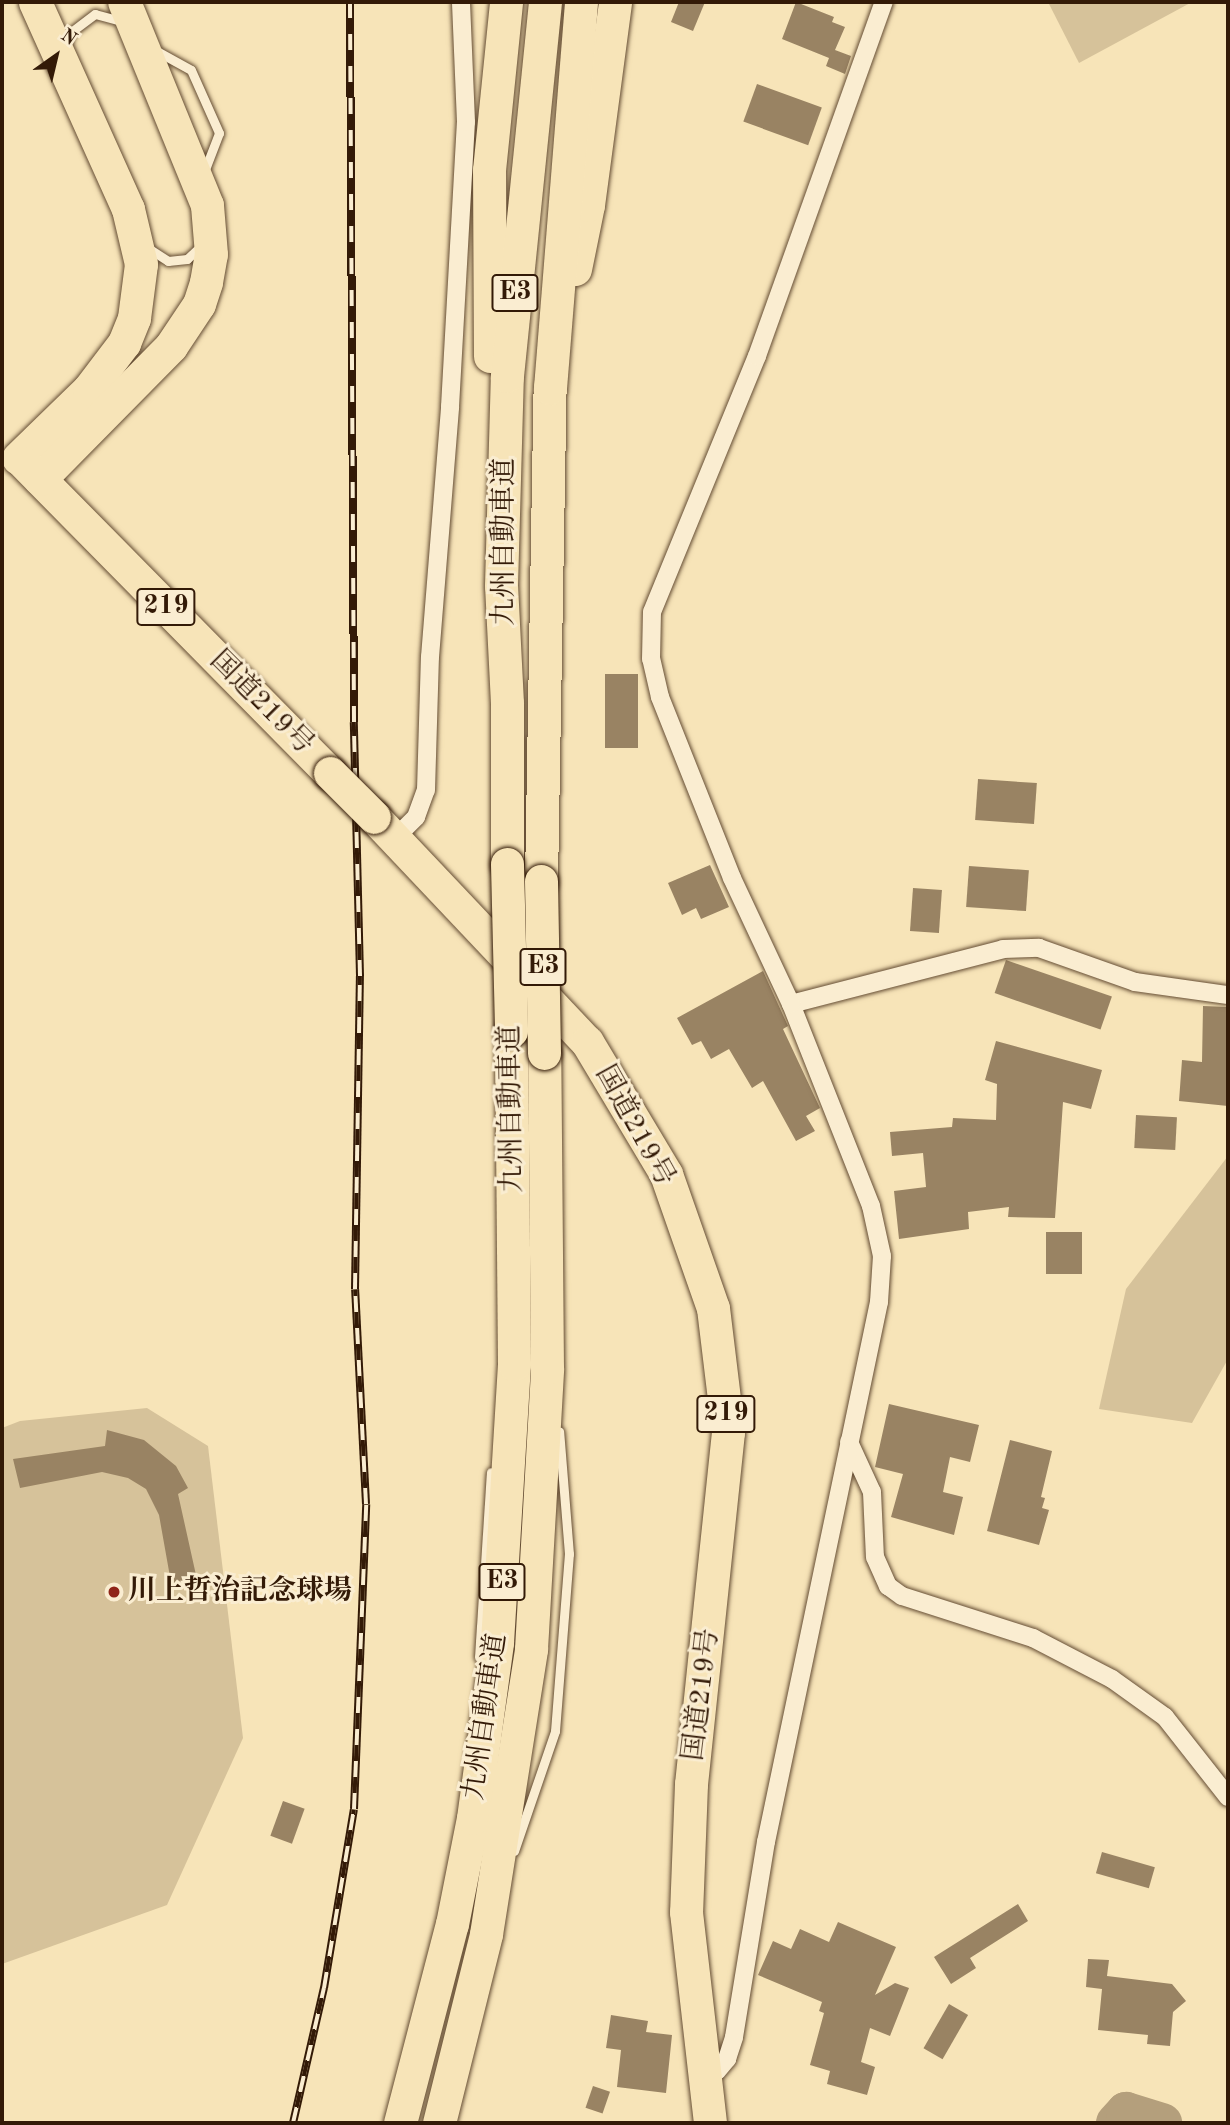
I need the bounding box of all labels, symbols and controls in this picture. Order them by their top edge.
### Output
north arrow [21,21,91,91]
text: N [57,26,79,50]
road number: E3 [490,270,540,316]
street label: 九州自動車道 [488,458,522,626]
road number: 219 [136,584,196,629]
street label: 国道219号 [202,644,320,762]
road number: E3 [518,944,568,990]
street label: 九州自動車道 [494,1025,530,1193]
street label: 国道219号 [587,1060,681,1192]
road number: 219 [696,1392,756,1436]
road number: E3 [477,1560,526,1604]
place label: 川上哲治記念球場 [128,1575,352,1609]
marker: 川上哲治記念球場 [106,1584,122,1600]
street label: 国道219号 [677,1627,727,1763]
street label: 九州自動車道 [458,1631,514,1803]

